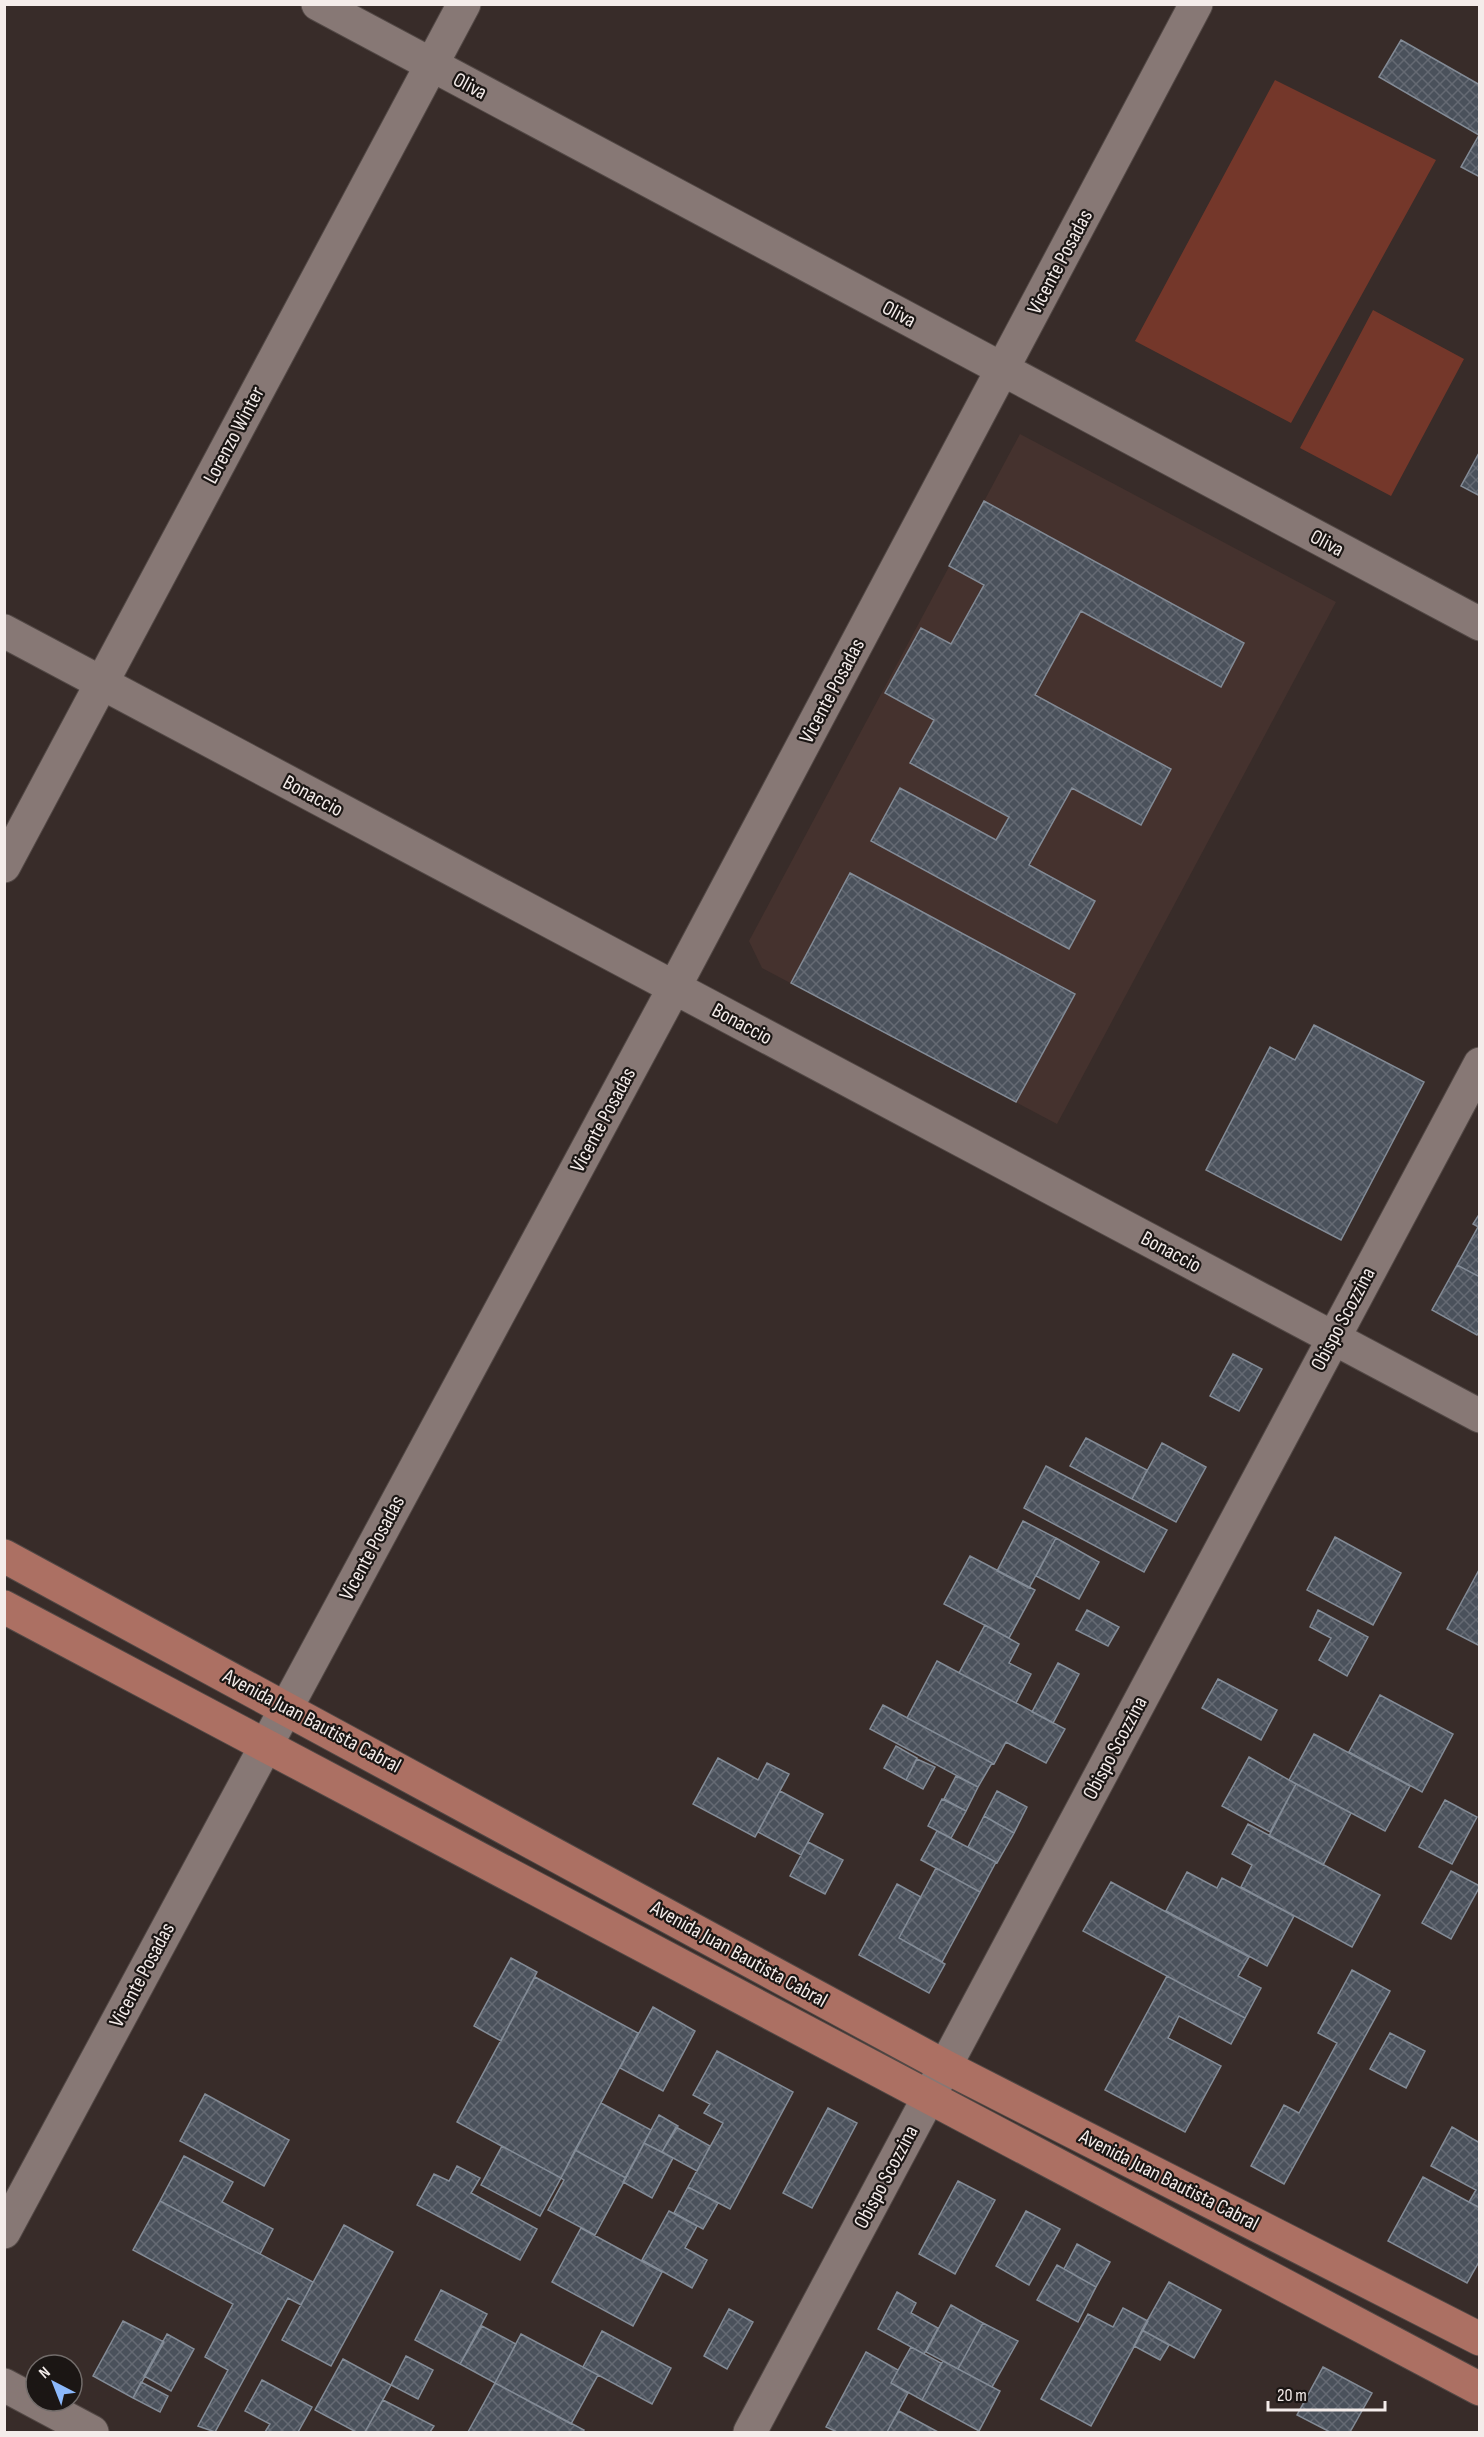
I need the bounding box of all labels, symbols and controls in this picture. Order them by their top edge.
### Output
street label: Oliva [449,67,491,105]
street label: Vicente Posadas [1022,205,1098,319]
street label: Oliva [878,295,920,333]
street label: Lorenzo Winter [198,382,270,488]
street label: Oliva [1306,524,1348,562]
street label: Vicente Posadas [794,634,870,748]
street label: Bonaccio [279,770,347,822]
street label: Bonaccio [708,998,776,1050]
street label: Vicente Posadas [565,1063,641,1177]
street label: Bonaccio [1137,1226,1205,1278]
street label: Obispo Scozzina [1305,1263,1381,1375]
street label: Vicente Posadas [334,1491,410,1605]
street label: Avenida Juan Bautista Cabral [218,1663,405,1778]
street label: Obispo Scozzina [1077,1692,1153,1804]
street label: Avenida Juan Bautista Cabral [646,1895,832,2013]
street label: Vicente Posadas [104,1918,180,2032]
street label: Obispo Scozzina [848,2121,924,2233]
street label: Avenida Juan Bautista Cabral [1074,2123,1263,2236]
north arrow [24,2353,84,2413]
text: N [35,2363,54,2383]
scale bar [1268,2374,1385,2412]
text: 20 m [1277,2385,1307,2406]

